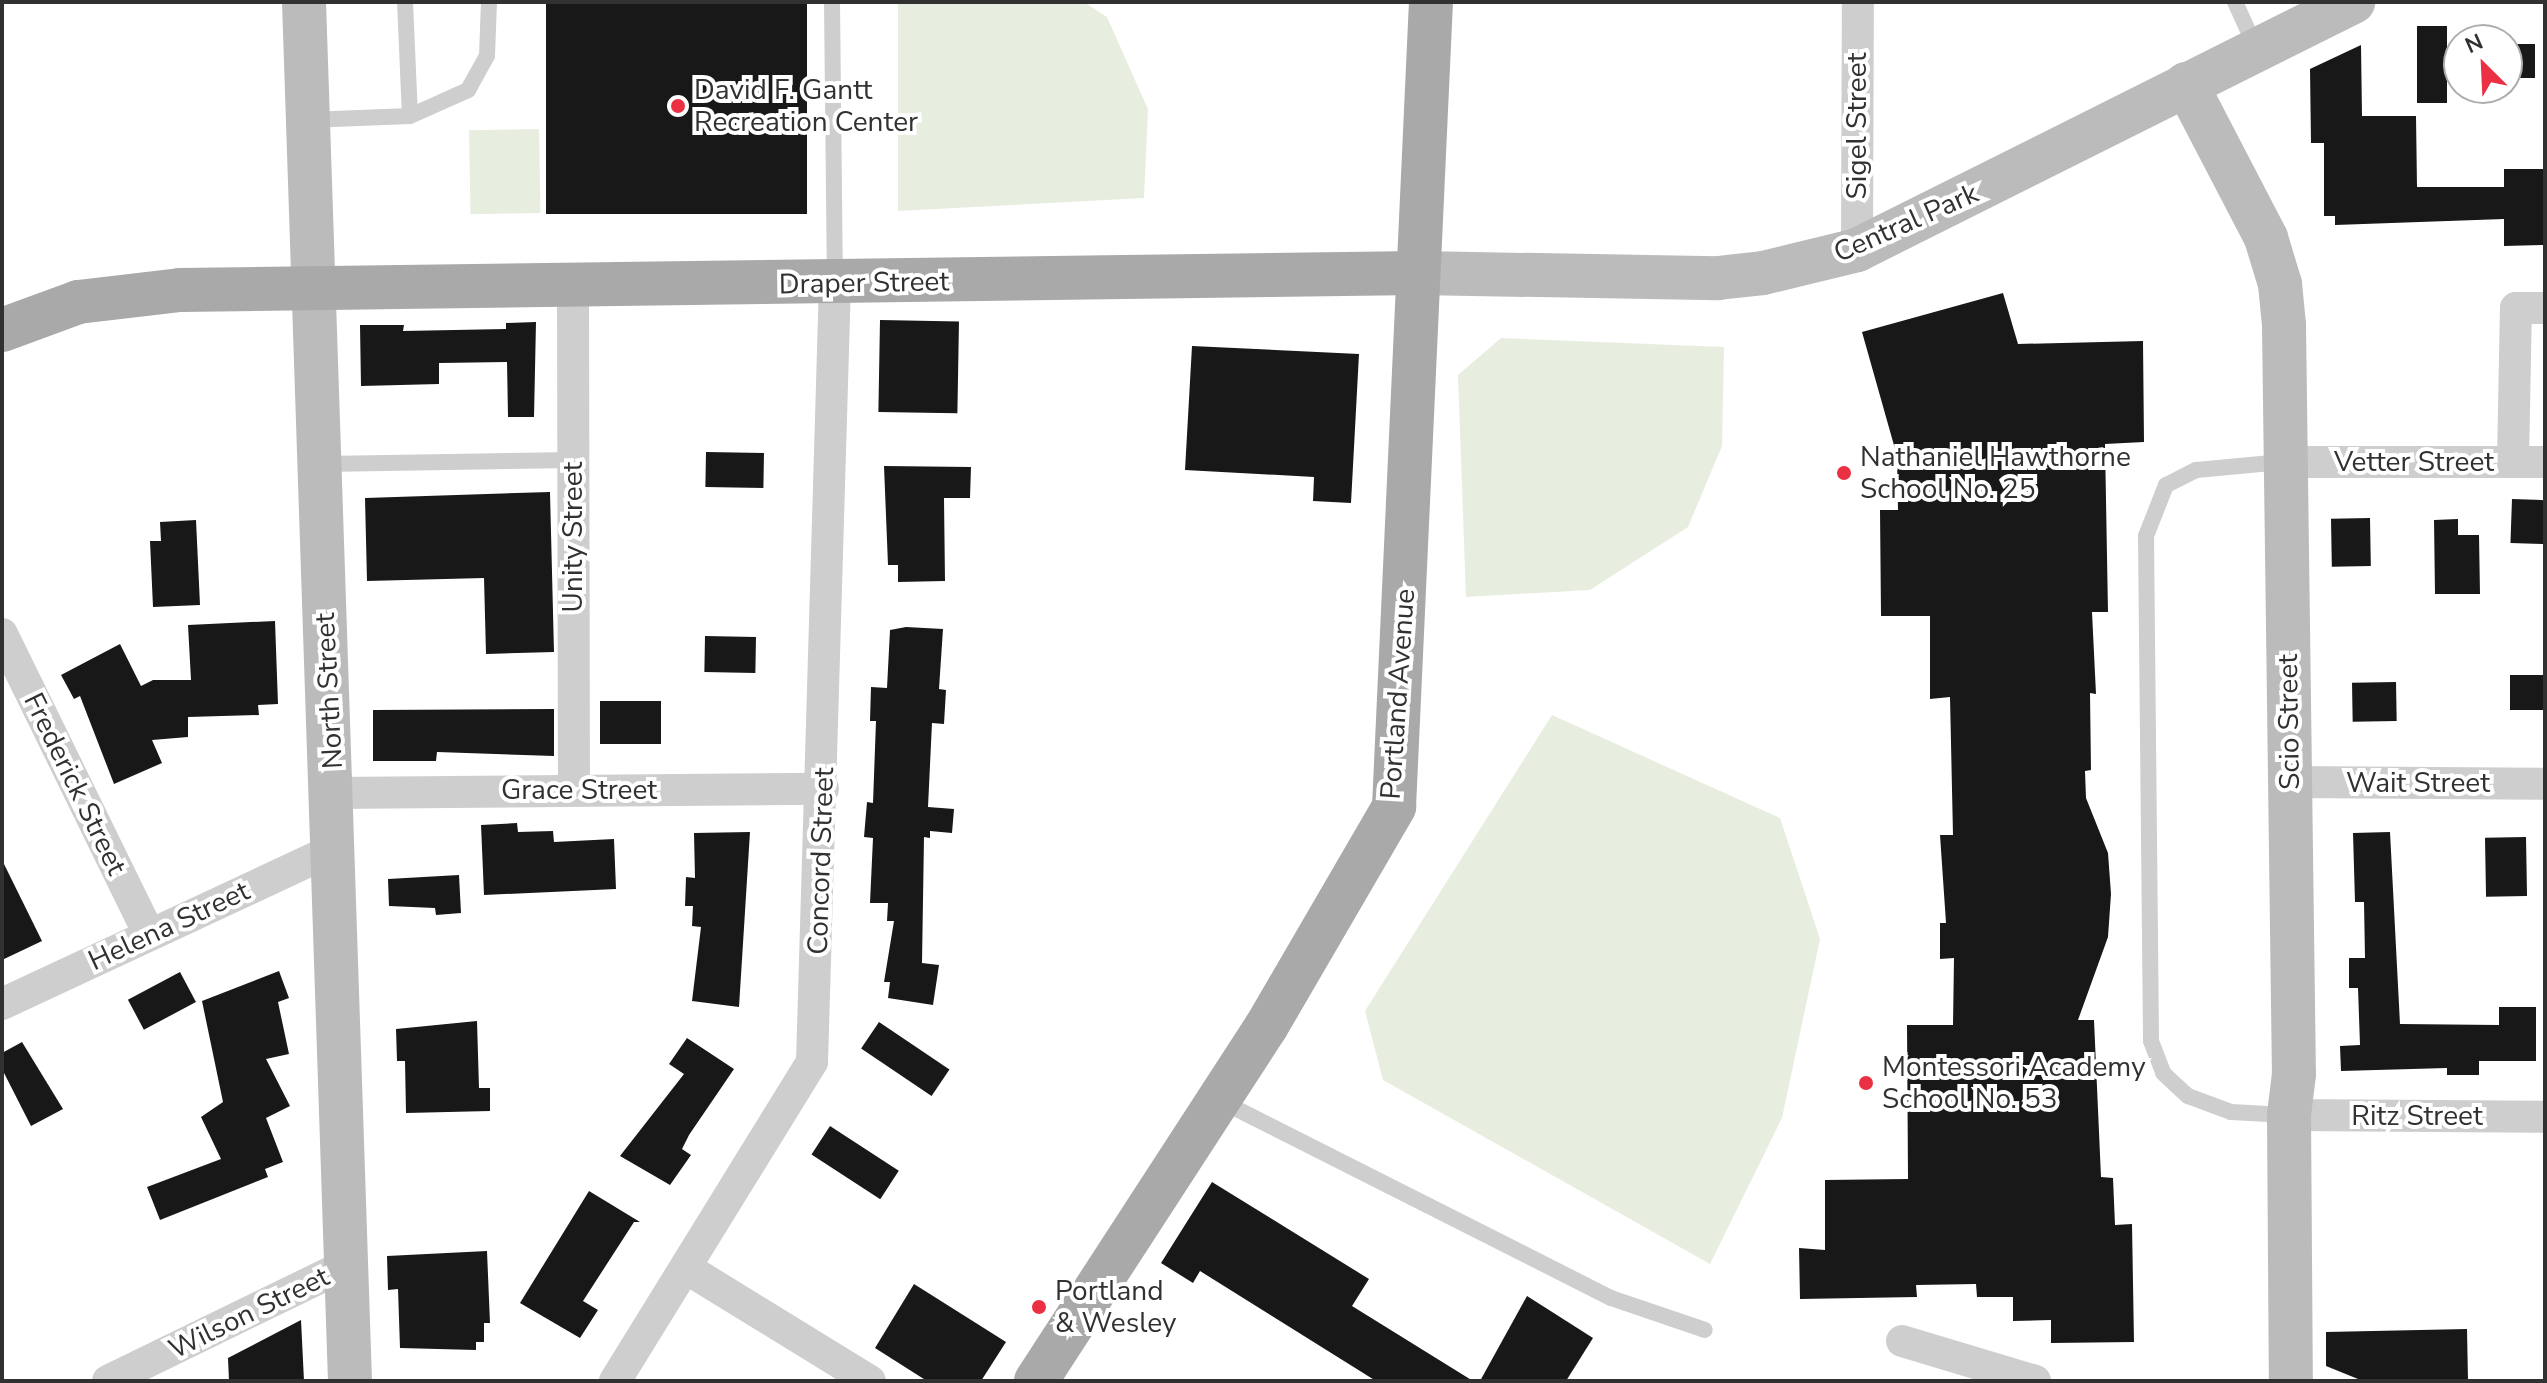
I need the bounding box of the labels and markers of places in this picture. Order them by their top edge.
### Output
place label: David F. Gantt Recreation Center [694,73,918,139]
marker: David F. Gantt Recreation Center [669,97,687,115]
place label: Nathaniel Hawthorne School No. 25 [1860,440,2131,506]
marker: Nathaniel Hawthorne School No. 25 [1835,464,1853,482]
place label: Montessori Academy School No. 53 [1882,1050,2146,1116]
marker: Montessori Academy School No. 53 [1857,1074,1875,1092]
place label: Portland & Wesley [1055,1274,1176,1340]
marker: Portland & Wesley [1030,1298,1048,1316]

